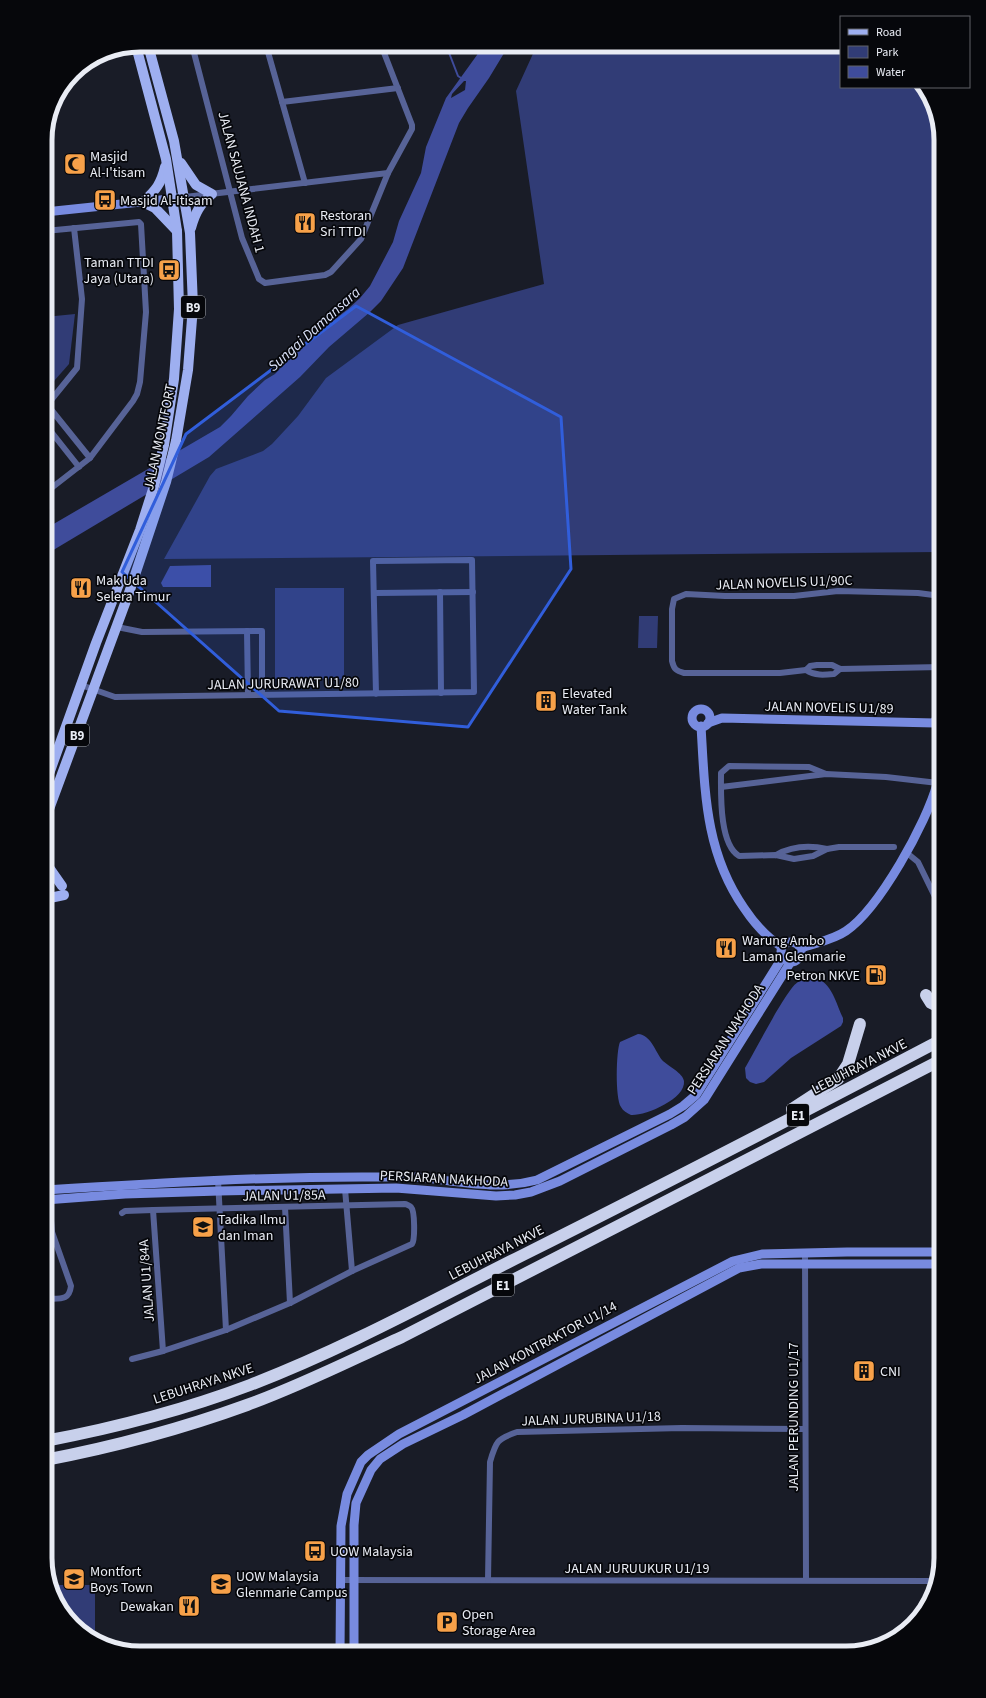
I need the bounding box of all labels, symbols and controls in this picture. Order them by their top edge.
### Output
legend [840,16,970,88]
text: Road [876,24,902,41]
text: Park [876,44,898,61]
text: Water [876,64,906,81]
street label: JALAN SAUJANA INDAH 1 [213,109,270,255]
place label: Masjid Al-I'tisam [90,147,145,183]
mosque icon: Masjid Al-I'tisam [62,151,88,177]
bus stop icon: Masjid Al-Itisam [92,187,118,213]
place label: Masjid Al-Itisam [120,191,212,211]
place label: Restoran Sri TTDI [320,206,372,242]
restaurant icon: Restoran Sri TTDI [292,210,318,236]
place label: Taman TTDI Jaya (Utara) [84,253,154,289]
bus stop icon: Taman TTDI Jaya (Utara) [156,257,182,283]
water label: Sungai Damansara [264,282,365,377]
road number: B9 [181,296,205,318]
street label: JALAN MONTFORT [139,382,181,492]
place label: Mak Uda Selera Timur [96,571,170,607]
street label: JALAN NOVELIS U1/90C [715,571,853,595]
restaurant icon: Mak Uda Selera Timur [68,575,94,601]
street label: JALAN JURURAWAT U1/80 [207,673,359,695]
place label: Elevated Water Tank [562,684,627,720]
building icon: Elevated Water Tank [533,688,559,714]
street label: JALAN NOVELIS U1/89 [764,697,894,719]
road number: B9 [65,724,89,746]
place label: Warung Ambo Laman Glenmarie [742,931,846,967]
restaurant icon: Warung Ambo Laman Glenmarie [713,935,739,961]
fuel station icon: Petron NKVE [863,962,889,988]
place label: Petron NKVE [787,966,860,986]
street label: PERSIARAN NAKHODA [682,980,769,1099]
street label: LEBUHRAYA NKVE [808,1034,910,1099]
road number: E1 [787,1104,809,1126]
street label: PERSIARAN NAKHODA [379,1166,509,1192]
street label: JALAN U1/85A [242,1185,326,1207]
place label: Tadika Ilmu dan Iman [218,1210,286,1246]
school or university icon: Tadika Ilmu dan Iman [190,1214,216,1240]
street label: LEBUHRAYA NKVE [445,1220,547,1285]
street label: JALAN U1/84A [134,1238,160,1323]
road number: E1 [492,1274,514,1296]
street label: JALAN KONTRAKTOR U1/14 [470,1297,621,1389]
street label: JALAN PERUNDING U1/17 [784,1342,804,1492]
street label: LEBUHRAYA NKVE [151,1358,256,1410]
building icon: CNI [851,1358,877,1384]
place label: CNI [880,1362,901,1382]
street label: JALAN JURUBINA U1/18 [521,1407,661,1431]
bus stop icon: UOW Malaysia [302,1538,328,1564]
place label: UOW Malaysia [330,1542,413,1562]
street label: JALAN JURUUKUR U1/19 [565,1559,709,1579]
place label: Montfort Boys Town [90,1562,153,1598]
school or university icon: Montfort Boys Town [61,1566,87,1592]
place label: UOW Malaysia Glenmarie Campus [236,1567,348,1603]
school or university icon: UOW Malaysia Glenmarie Campus [208,1571,234,1597]
restaurant icon: Dewakan [176,1593,202,1619]
place label: Dewakan [120,1597,174,1617]
place label: Open Storage Area [462,1605,536,1641]
parking icon: Open Storage Area [434,1609,460,1635]

